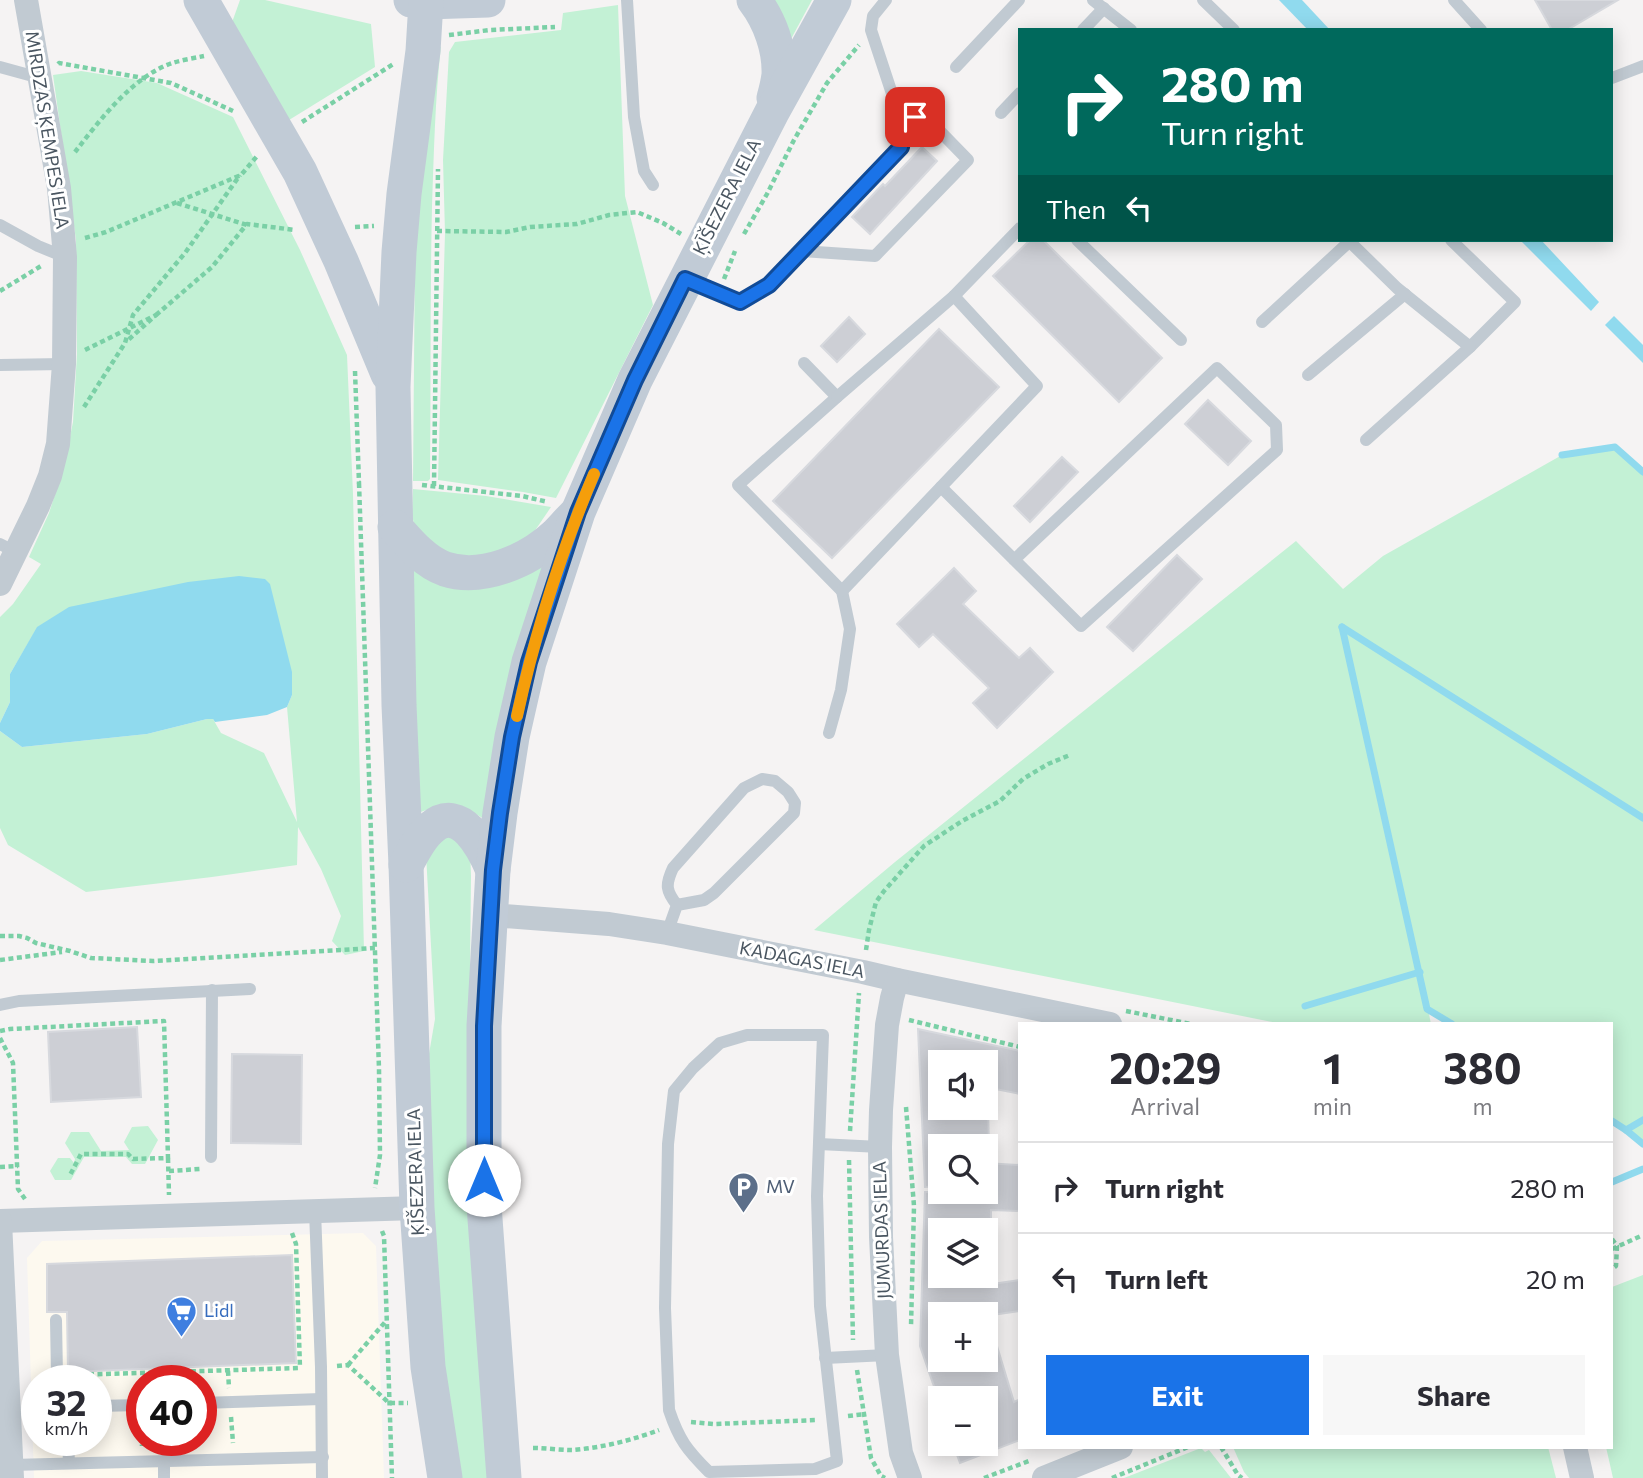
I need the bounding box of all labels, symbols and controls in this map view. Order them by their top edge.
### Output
street label: MIRDZAS ĶEMPES IELA [20,29,75,231]
text: 280 m [1161,52,1304,112]
icon: right [1046,56,1137,147]
pin [885,87,945,147]
icon: arrive [896,98,934,136]
text: Turn right [1161,112,1304,152]
street label: ĶĪŠEZERA IELA [687,135,766,259]
icon: left [1120,189,1158,227]
text: Then [1046,193,1106,224]
street label: KADAGAS IELA [738,936,867,982]
text: 20:29 [1109,1041,1222,1093]
text: 1 [1323,1041,1342,1093]
text: 380 [1443,1041,1522,1093]
map controls [928,1050,998,1456]
button: sound [928,1050,998,1120]
text: Arrival [1131,1092,1200,1120]
text: min [1313,1092,1352,1120]
text: m [1472,1092,1493,1120]
street label: ĶĪŠEZERA IELA [402,1108,429,1236]
button: search [928,1134,998,1204]
position arrow [447,1143,521,1217]
street label: JUMURDAS IELA [868,1161,894,1299]
icon: right [1046,1169,1084,1207]
parking icon: MV [726,1170,760,1214]
text: Turn right [1105,1172,1224,1203]
text: 280 m [1510,1172,1585,1203]
place label: MV [766,1175,795,1197]
button: layers [928,1218,998,1288]
icon: left [1046,1260,1084,1298]
text: Turn left [1105,1263,1208,1294]
text: 20 m [1526,1263,1585,1294]
supermarket icon: Lidl [164,1294,198,1338]
place label: Lidl [204,1299,234,1321]
button: + [928,1302,998,1372]
button: Exit [1046,1355,1309,1435]
button: Share [1323,1355,1585,1435]
speed limit sign: 40 [126,1365,217,1456]
text: 32 [46,1380,87,1423]
button: − [928,1386,998,1456]
text: km/h [45,1417,88,1439]

